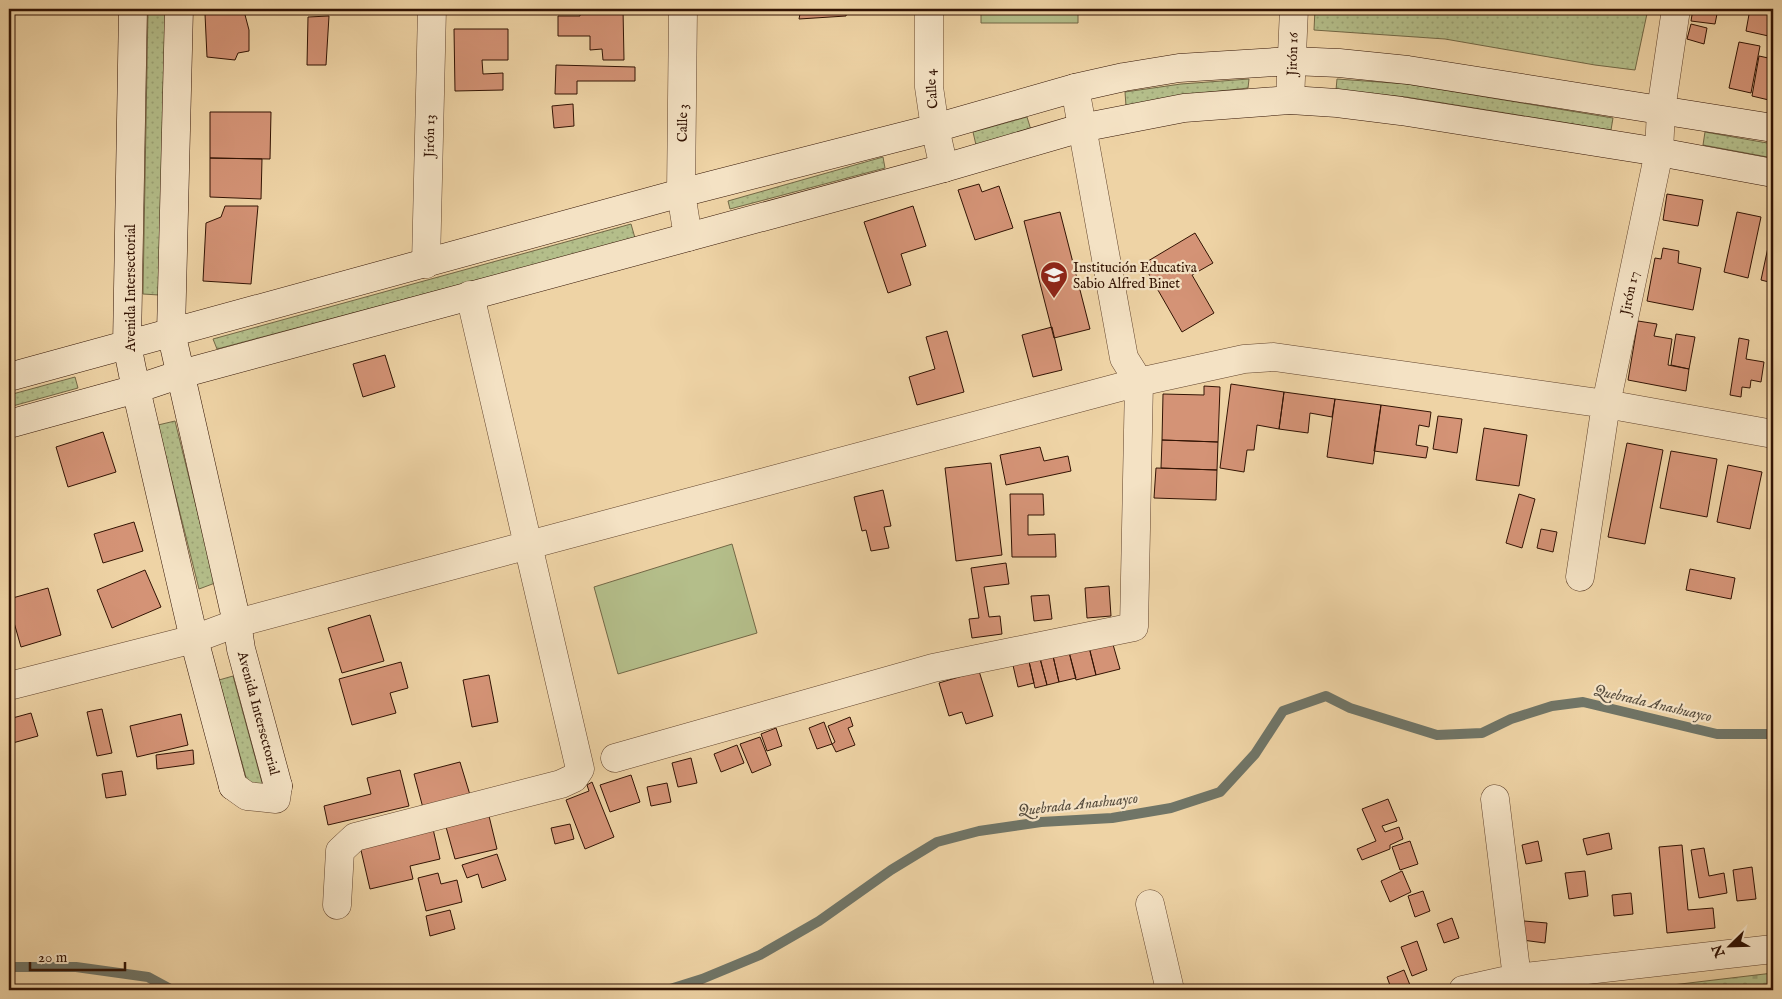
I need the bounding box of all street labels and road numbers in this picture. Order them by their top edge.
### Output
street label: Jirón 16 [1283,31,1303,78]
street label: Calle 4 [922,68,942,110]
street label: Calle 3 [674,104,692,142]
street label: Jirón 13 [421,114,439,160]
street label: Avenida Intersectorial [122,224,140,353]
street label: Jirón 17 [1616,270,1643,319]
street label: Avenida Intersectorial [233,648,283,777]

